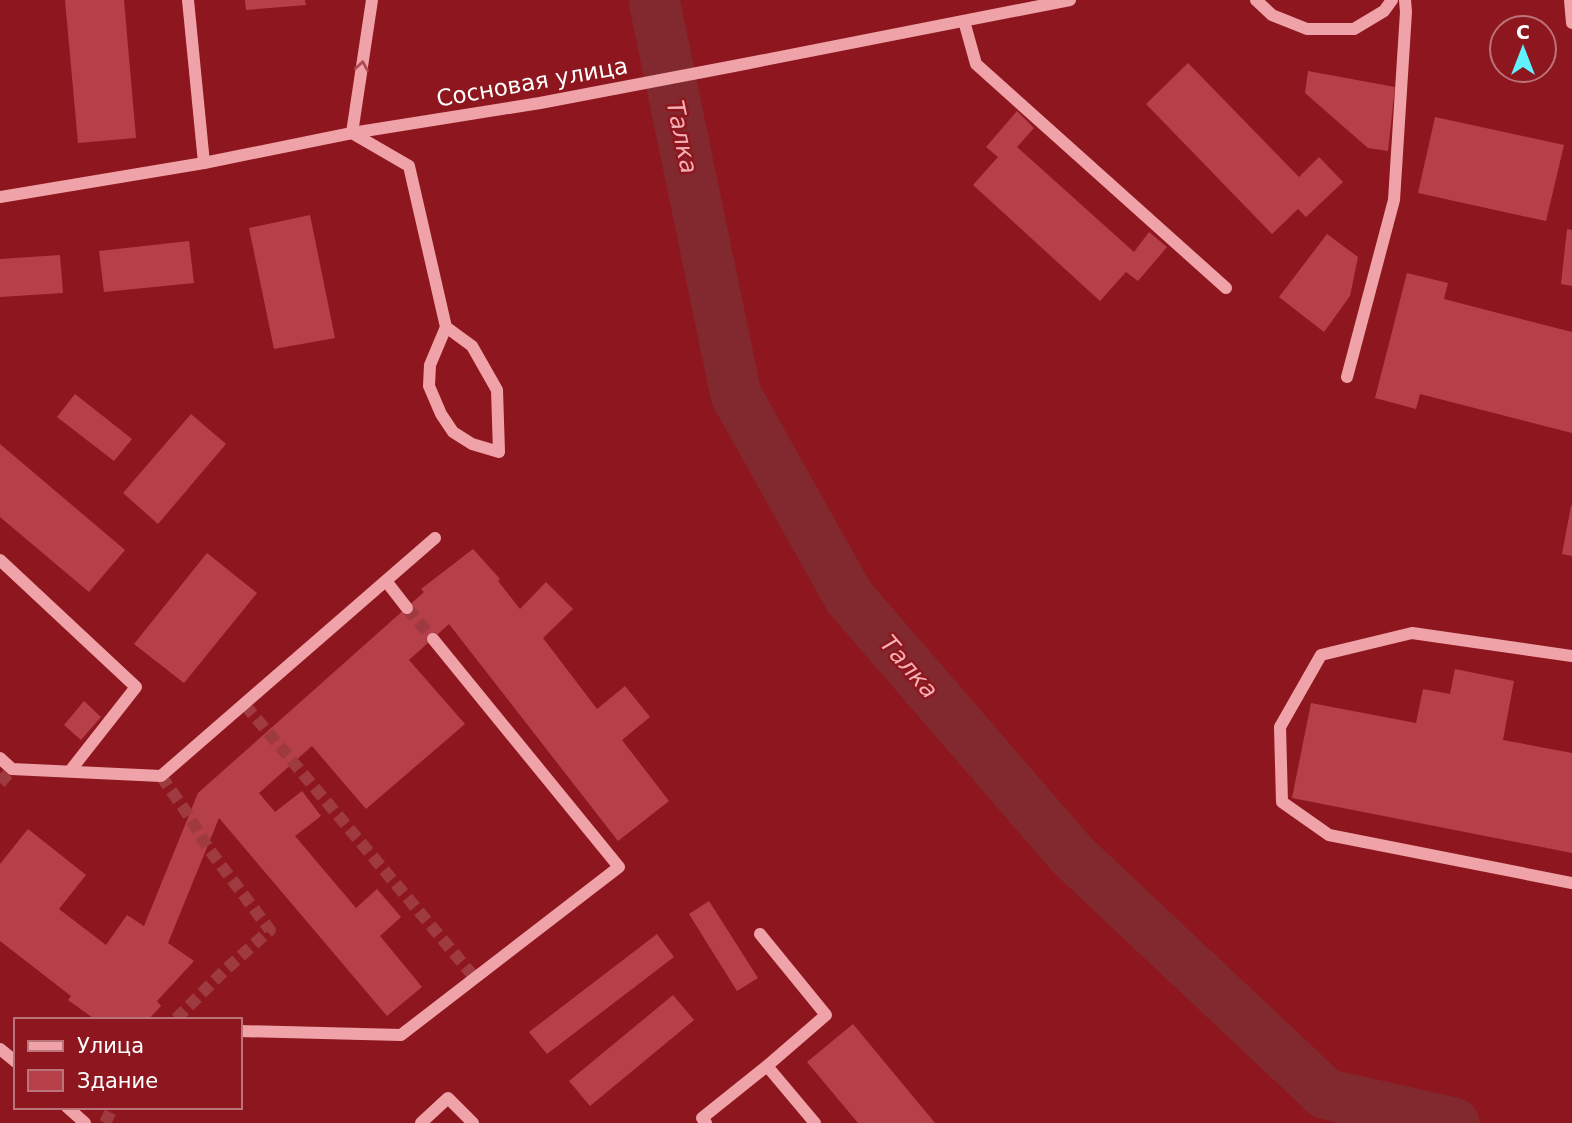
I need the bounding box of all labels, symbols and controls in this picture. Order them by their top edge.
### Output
north arrow [1488,14,1558,84]
text: С [1516,21,1530,43]
street label: Сосновая улица [434,52,630,112]
one-way arrow [354,61,369,72]
water label: Талка [661,98,703,176]
water label: Талка [874,630,944,704]
legend [14,1018,242,1109]
text: Улица [77,1034,144,1058]
text: Здание [77,1069,158,1093]

